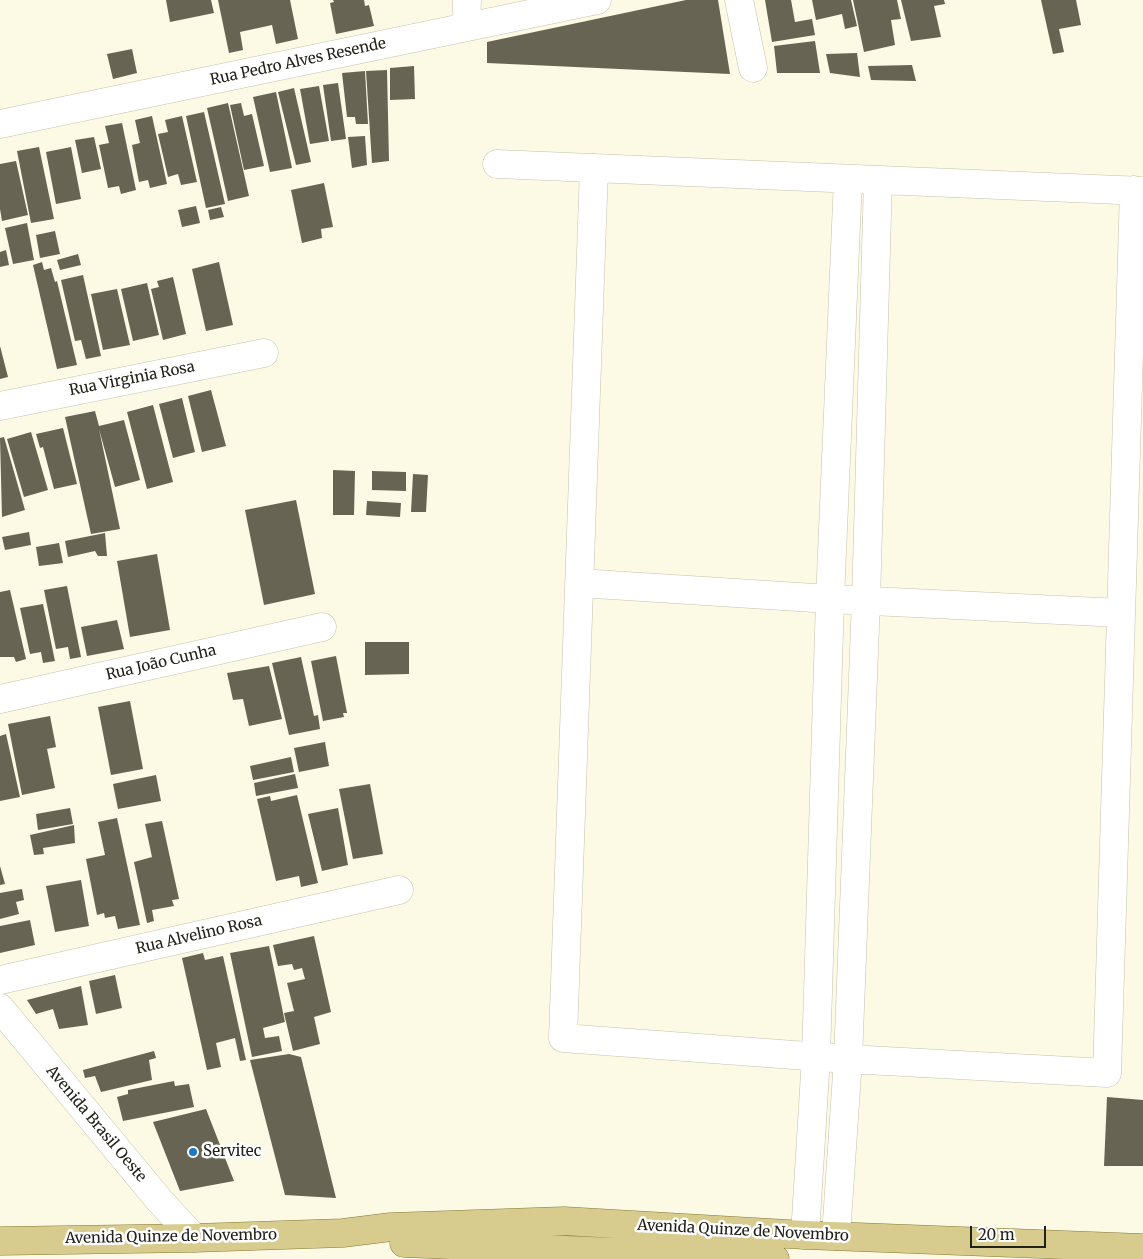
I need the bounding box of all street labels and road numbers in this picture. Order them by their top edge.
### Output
street label: Rua Pedro Alves Resende [208,35,388,89]
street label: Rua Virginia Rosa [68,358,196,400]
street label: Rua João Cunha [104,642,218,684]
street label: Rua Alvelino Rosa [134,912,264,958]
street label: Avenida Brasil Oeste [42,1062,150,1186]
street label: Avenida Quinze de Novembro [637,1216,849,1246]
street label: Avenida Quinze de Novembro [65,1226,277,1248]

